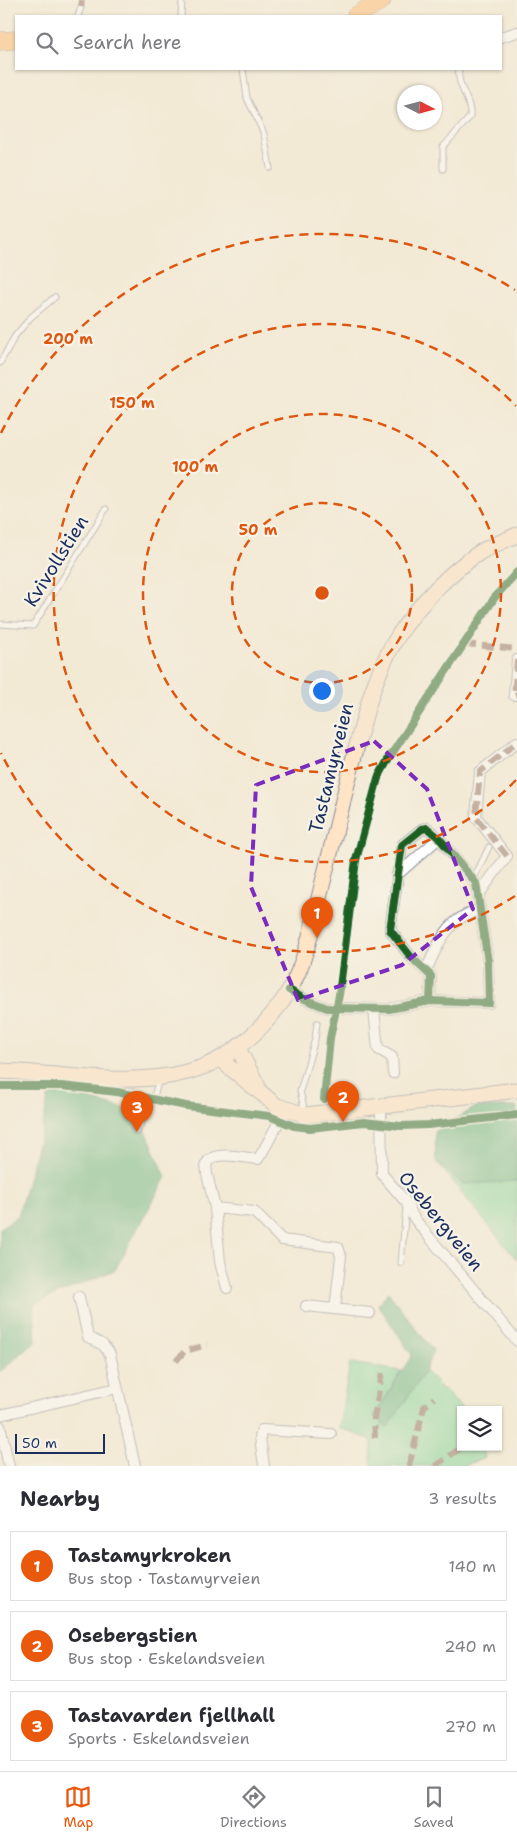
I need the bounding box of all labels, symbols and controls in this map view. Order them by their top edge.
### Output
search box [15,15,502,70]
icon: search [33,29,61,57]
text: Search here [73,30,182,55]
north arrow [397,85,442,130]
text: 200 m [43,329,93,349]
text: 150 m [109,393,155,413]
text: 100 m [172,457,218,477]
street label: Kvivollstien [18,511,94,611]
text: 50 m [239,520,278,540]
centre of rings [313,584,331,602]
your location [309,678,335,704]
street label: Tastamyrveien [303,700,359,836]
pin: 1 [301,897,333,938]
pin: 2 [327,1081,359,1122]
pin: 3 [121,1091,153,1132]
street label: Osebergveien [393,1166,489,1276]
map controls [457,1406,502,1451]
button: layers [457,1406,502,1451]
scale bar [15,1431,105,1454]
text: 50 m [22,1434,57,1452]
text: Nearby [20,1485,100,1513]
text: 3 results [428,1488,497,1509]
text: Tastamyrkroken [68,1543,231,1568]
text: 1 [33,1556,41,1577]
text: 140 m [449,1556,496,1577]
text: Bus stop · Tastamyrveien [68,1568,260,1589]
text: Osebergstien [68,1623,198,1648]
text: 2 [31,1636,43,1657]
text: 240 m [444,1636,496,1657]
text: Bus stop · Eskelandsveien [68,1648,265,1669]
text: Tastavarden fjellhall [68,1703,275,1728]
text: 3 [31,1716,43,1737]
text: 270 m [445,1716,496,1737]
text: Sports · Eskelandsveien [68,1728,250,1749]
tab: Map [63,1783,93,1831]
tab: Directions [220,1783,287,1831]
tab: Saved [414,1783,454,1831]

